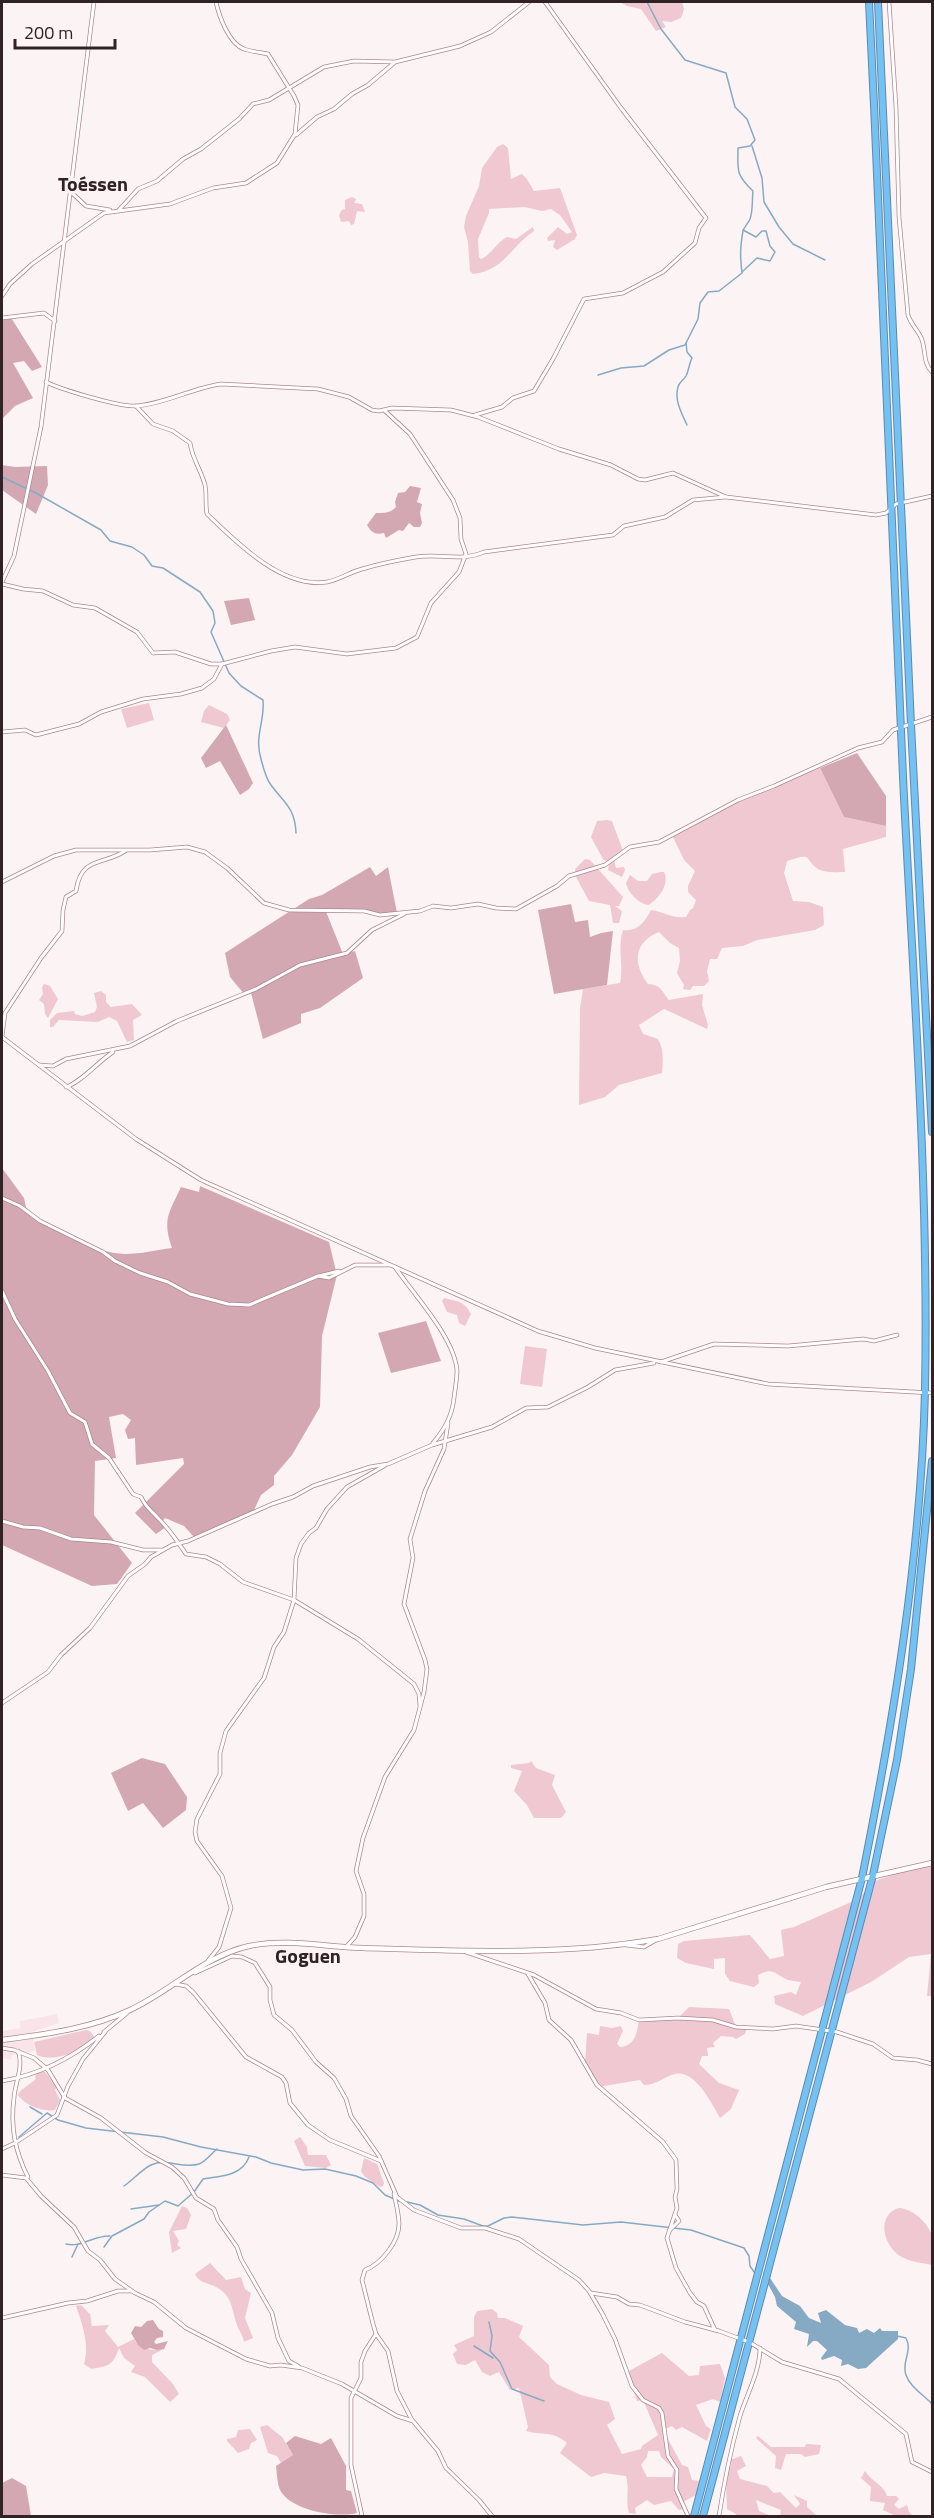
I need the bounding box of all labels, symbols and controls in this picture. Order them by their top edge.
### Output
scale bar [15,12,116,50]
text: 200 m [24,19,73,46]
district label: Toéssen [58,168,128,199]
district label: Goguen [275,1940,341,1971]

